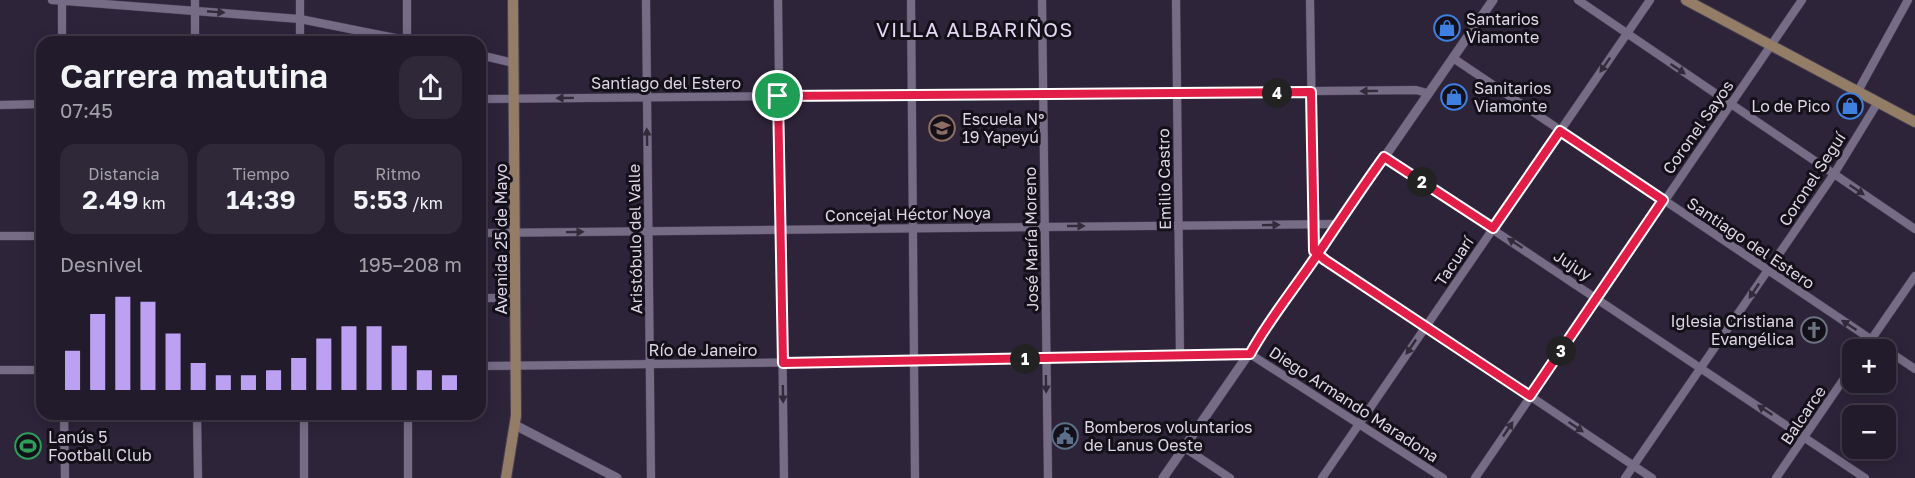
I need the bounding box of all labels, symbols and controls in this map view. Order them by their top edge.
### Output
one-way arrow [206,7,225,17]
place label: Santarios Viamonte [1466,9,1539,47]
shop icon: Santarios Viamonte [1432,13,1462,43]
district label: VILLA ALBARIÑOS [876,17,1074,41]
text: Carrera matutina [60,56,328,95]
button: share [399,56,462,119]
one-way arrow [1600,57,1611,73]
one-way arrow [1670,63,1686,74]
pin [752,70,803,121]
street label: Santiago del Estero [591,73,741,93]
street label: Coronel Sayos [1658,76,1738,178]
pin: 4 [1262,78,1292,108]
place label: Sanitarios Viamonte [1474,78,1551,116]
icon: arrive [761,79,794,112]
shop icon: Sanitarios Viamonte [1439,82,1469,112]
text: 4 [1272,83,1282,103]
one-way arrow [1360,86,1379,96]
shop icon: Lo de Pico [1835,91,1865,121]
one-way arrow [555,93,574,103]
place label: Lo de Pico [1751,96,1830,116]
text: 07:45 [60,98,113,122]
place label: Escuela Nº 19 Yapeyú [962,109,1044,147]
school or university icon: Escuela Nº 19 Yapeyú [927,113,957,143]
street label: Coronel Seguí [1774,127,1851,230]
one-way arrow [642,128,652,147]
street label: Emilio Castro [1153,128,1175,230]
street label: Avenida 25 de Mayo [491,163,511,315]
text: Distancia [88,164,160,184]
text: Tiempo [232,164,290,184]
text: Ritmo [375,164,421,184]
street label: Aristóbulo del Valle [624,164,646,314]
street label: José María Moreno [1020,166,1042,312]
pin: 2 [1407,167,1437,197]
text: 2 [1417,172,1427,192]
text: 2.49 [82,184,138,215]
text: 14:39 [226,184,296,215]
text: 5:53 [353,184,408,215]
one-way arrow [1849,184,1865,195]
text: km [138,193,166,213]
text: /km [408,193,443,213]
street label: Santiago del Estero [1683,193,1819,293]
street label: Concejal Héctor Noya [825,203,991,225]
one-way arrow [1262,220,1281,230]
one-way arrow [1067,221,1086,231]
one-way arrow [565,227,584,237]
street label: Tacuarí [1430,231,1479,290]
one-way arrow [1507,238,1523,249]
street label: Jujuy [1550,245,1596,285]
text: Desnivel [60,252,143,276]
text: 195–208 m [359,252,462,276]
one-way arrow [1748,283,1759,299]
place label: Iglesia Cristiana Evangélica [1671,311,1794,349]
church icon: Iglesia Cristiana Evangélica [1799,315,1829,345]
one-way arrow [1841,320,1857,331]
pin: 3 [1546,336,1576,366]
one-way arrow [1406,339,1417,355]
map controls [1842,339,1896,459]
button: + [1842,339,1896,393]
street label: Río de Janeiro [649,340,757,360]
text: 3 [1556,341,1566,361]
street label: Diego Armando Maradona [1266,342,1442,466]
pin: 1 [1010,344,1040,374]
text: 1 [1021,349,1029,369]
one-way arrow [1042,375,1051,394]
street label: Balcarce [1776,382,1830,448]
one-way arrow [778,385,788,404]
one-way arrow [1757,404,1773,416]
button: − [1842,405,1896,459]
place label: Bomberos voluntarios de Lanus Oeste [1084,417,1253,455]
public building icon: Bomberos voluntarios de Lanus Oeste [1050,421,1080,451]
one-way arrow [1567,421,1583,433]
one-way arrow [1502,422,1514,438]
place label: Lanús 5 Football Club [48,427,152,465]
sports icon: Lanús 5 Football Club [13,431,43,461]

